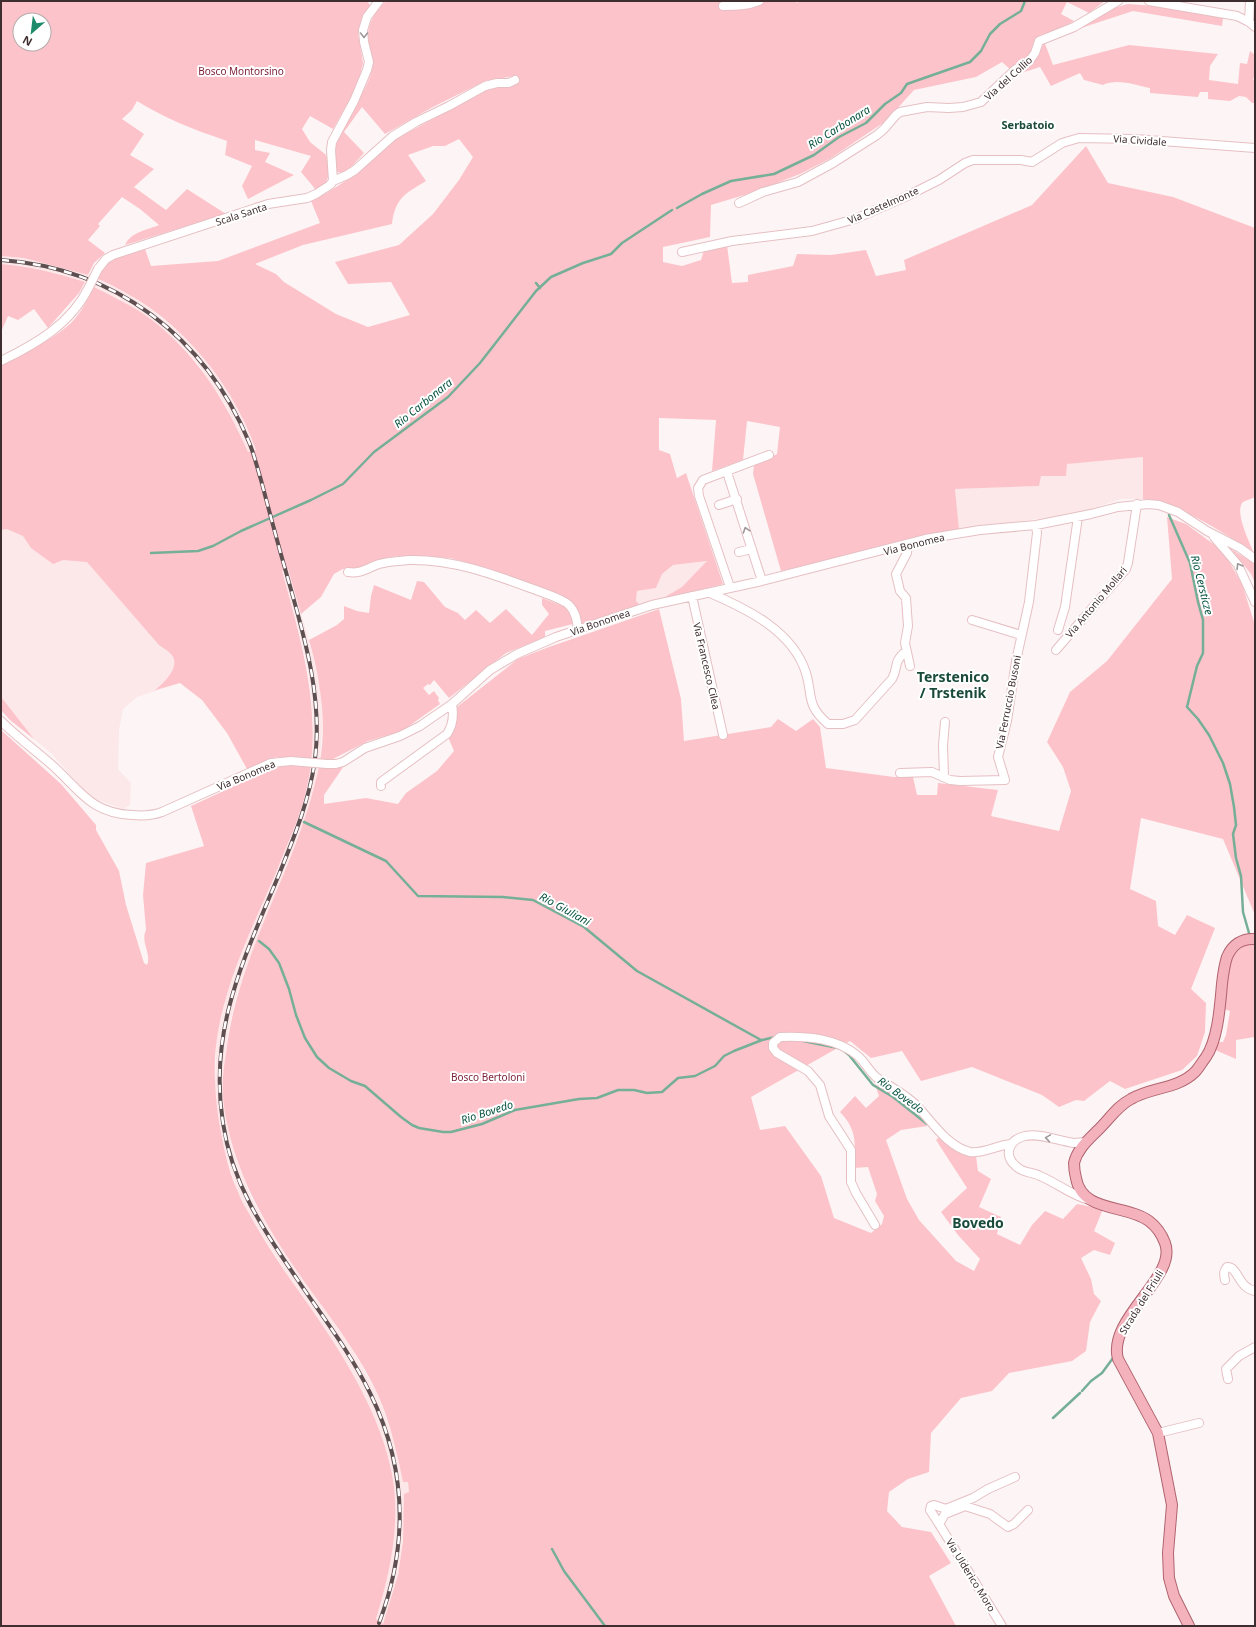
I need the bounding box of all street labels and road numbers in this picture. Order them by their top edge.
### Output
street label: Via del Collio [981,53,1035,103]
street label: Via Cividale [1113,131,1167,149]
street label: Via Castelmonte [845,183,921,227]
street label: Scala Santa [214,199,268,229]
street label: Via Bonomea [882,530,946,558]
street label: Via Antonio Mollari [1062,563,1130,641]
street label: Via Bonomea [568,605,632,639]
street label: Via Francesco Cilea [690,621,724,711]
street label: Via Ferruccio Busoni [992,654,1024,750]
street label: Via Bonomea [215,756,277,794]
street label: Strada del Friuli [1116,1267,1166,1337]
street label: Via Ulderico Moro [943,1536,999,1614]

